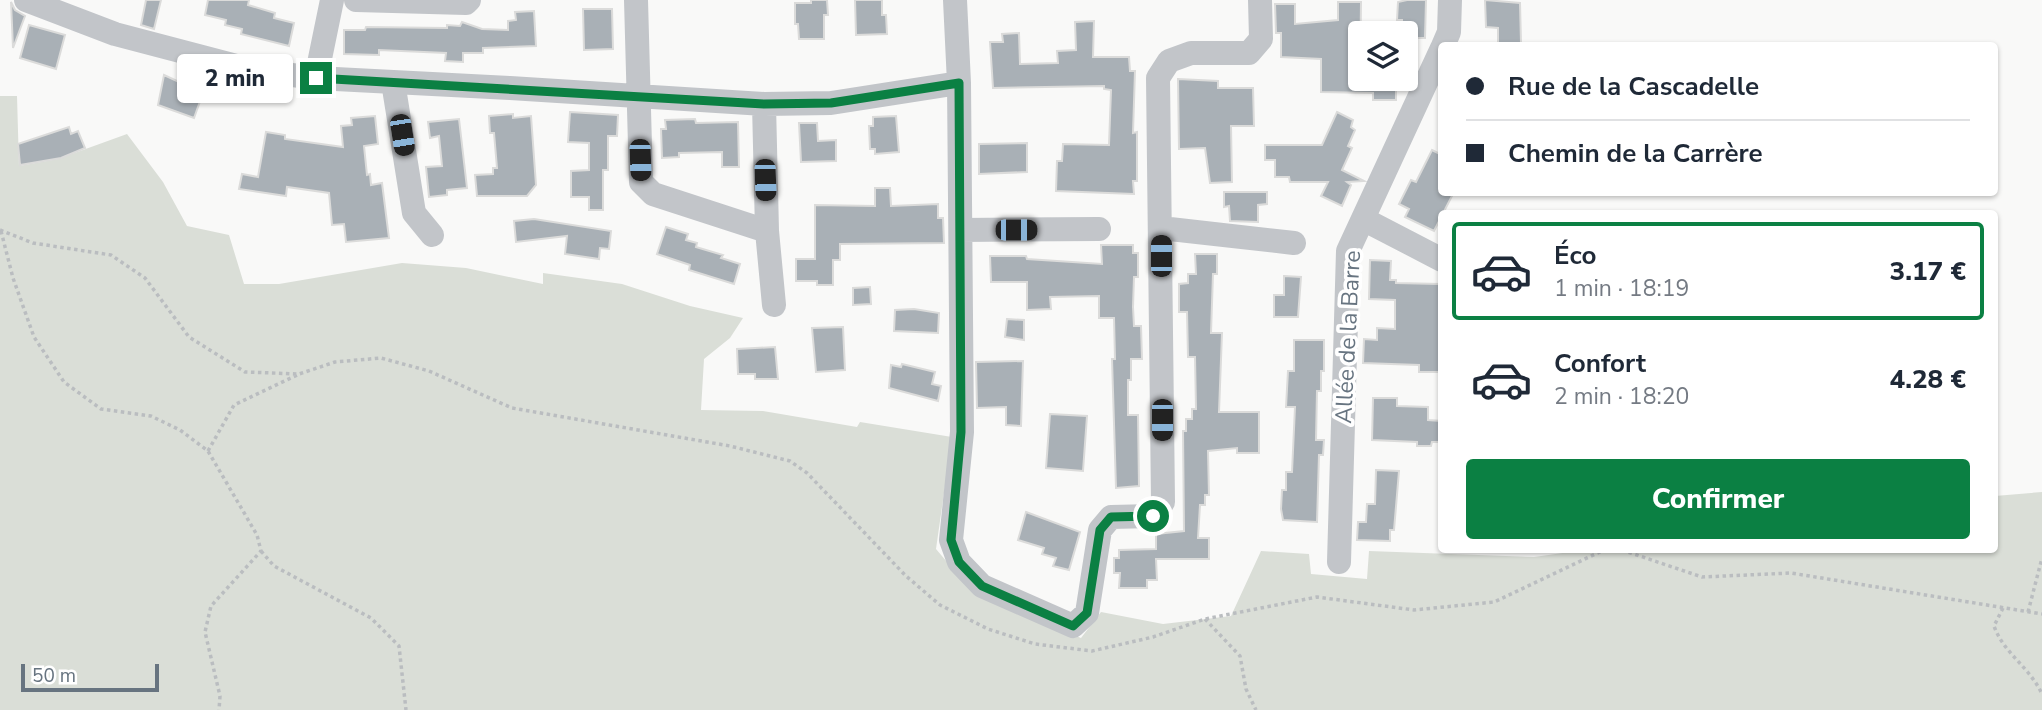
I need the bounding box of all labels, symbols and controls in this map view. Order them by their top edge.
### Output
map controls [1348,21,1418,91]
button: layers [1348,21,1418,91]
callout: 2 min [176,54,292,102]
route end [300,62,332,94]
text: 2 min [205,63,265,94]
text: Rue de la Cascadelle [1508,69,1759,104]
car [389,113,416,157]
text: Chemin de la Carrère [1508,136,1763,171]
car [629,139,652,181]
car [754,159,777,201]
car [996,220,1038,241]
car [1151,235,1172,277]
text: Éco [1554,238,1596,273]
icon: car [1470,240,1533,303]
street label: Allée de la Barre [1328,250,1368,424]
text: 3.17 € [1890,254,1966,289]
text: 1 min · 18:19 [1554,273,1689,304]
text: Confort [1554,346,1646,381]
icon: car [1470,348,1533,411]
text: 4.28 € [1890,362,1966,397]
text: 2 min · 18:20 [1554,381,1689,412]
car [1152,399,1173,441]
button: Confirmer [1466,459,1970,539]
route start [1137,500,1169,532]
scale bar [21,661,159,693]
text: 50 m [32,663,76,689]

